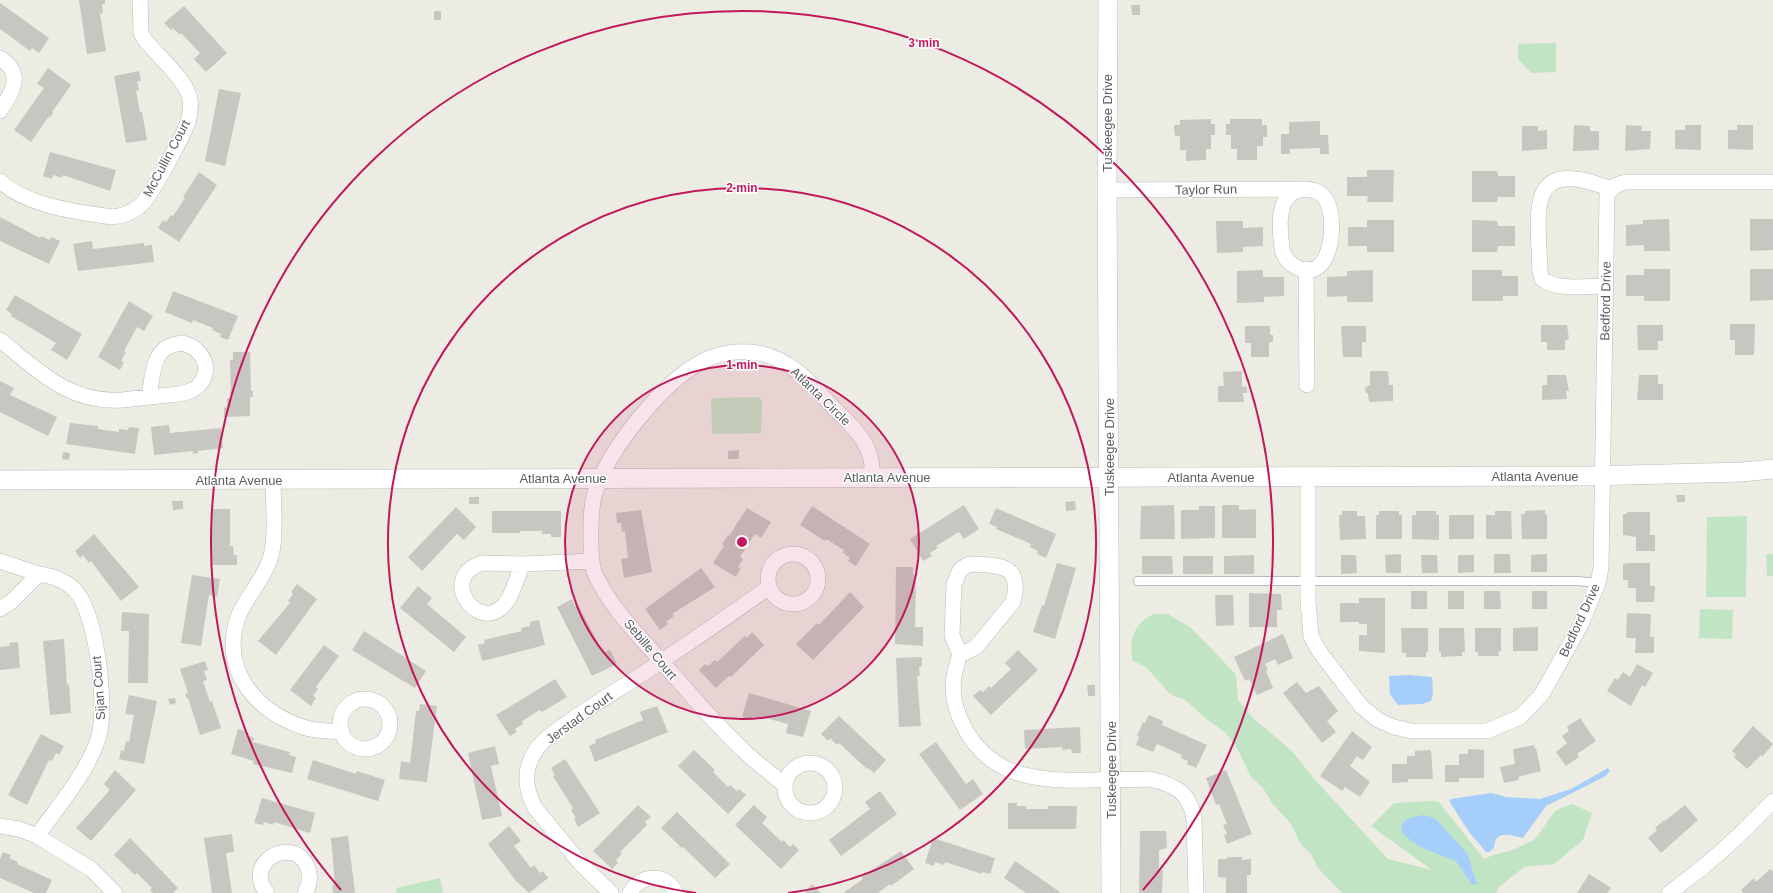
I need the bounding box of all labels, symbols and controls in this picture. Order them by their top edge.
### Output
text: 3 min [908,36,940,50]
street label: Tuskeegee Drive [1100,74,1115,172]
street label: McCullin Court [140,117,193,199]
text: 2 min [726,181,758,195]
street label: Taylor Run [1175,181,1237,198]
street label: Bedford Drive [1597,261,1614,341]
text: 1 min [726,358,758,372]
street label: Atlanta Circle [788,364,854,429]
street label: Tuskeegee Drive [1102,398,1117,496]
street label: Atlanta Avenue [1491,469,1579,484]
street label: Atlanta Avenue [843,470,931,485]
street label: Atlanta Avenue [1167,470,1255,485]
street label: Atlanta Avenue [519,471,607,486]
street label: Atlanta Avenue [195,473,283,488]
centre of rings [735,535,749,549]
street label: Bedford Drive [1556,581,1603,659]
street label: Sebille Court [621,616,681,683]
street label: Sijan Court [89,655,108,721]
street label: Jerstad Court [543,688,616,746]
street label: Tuskeegee Drive [1104,721,1119,819]

